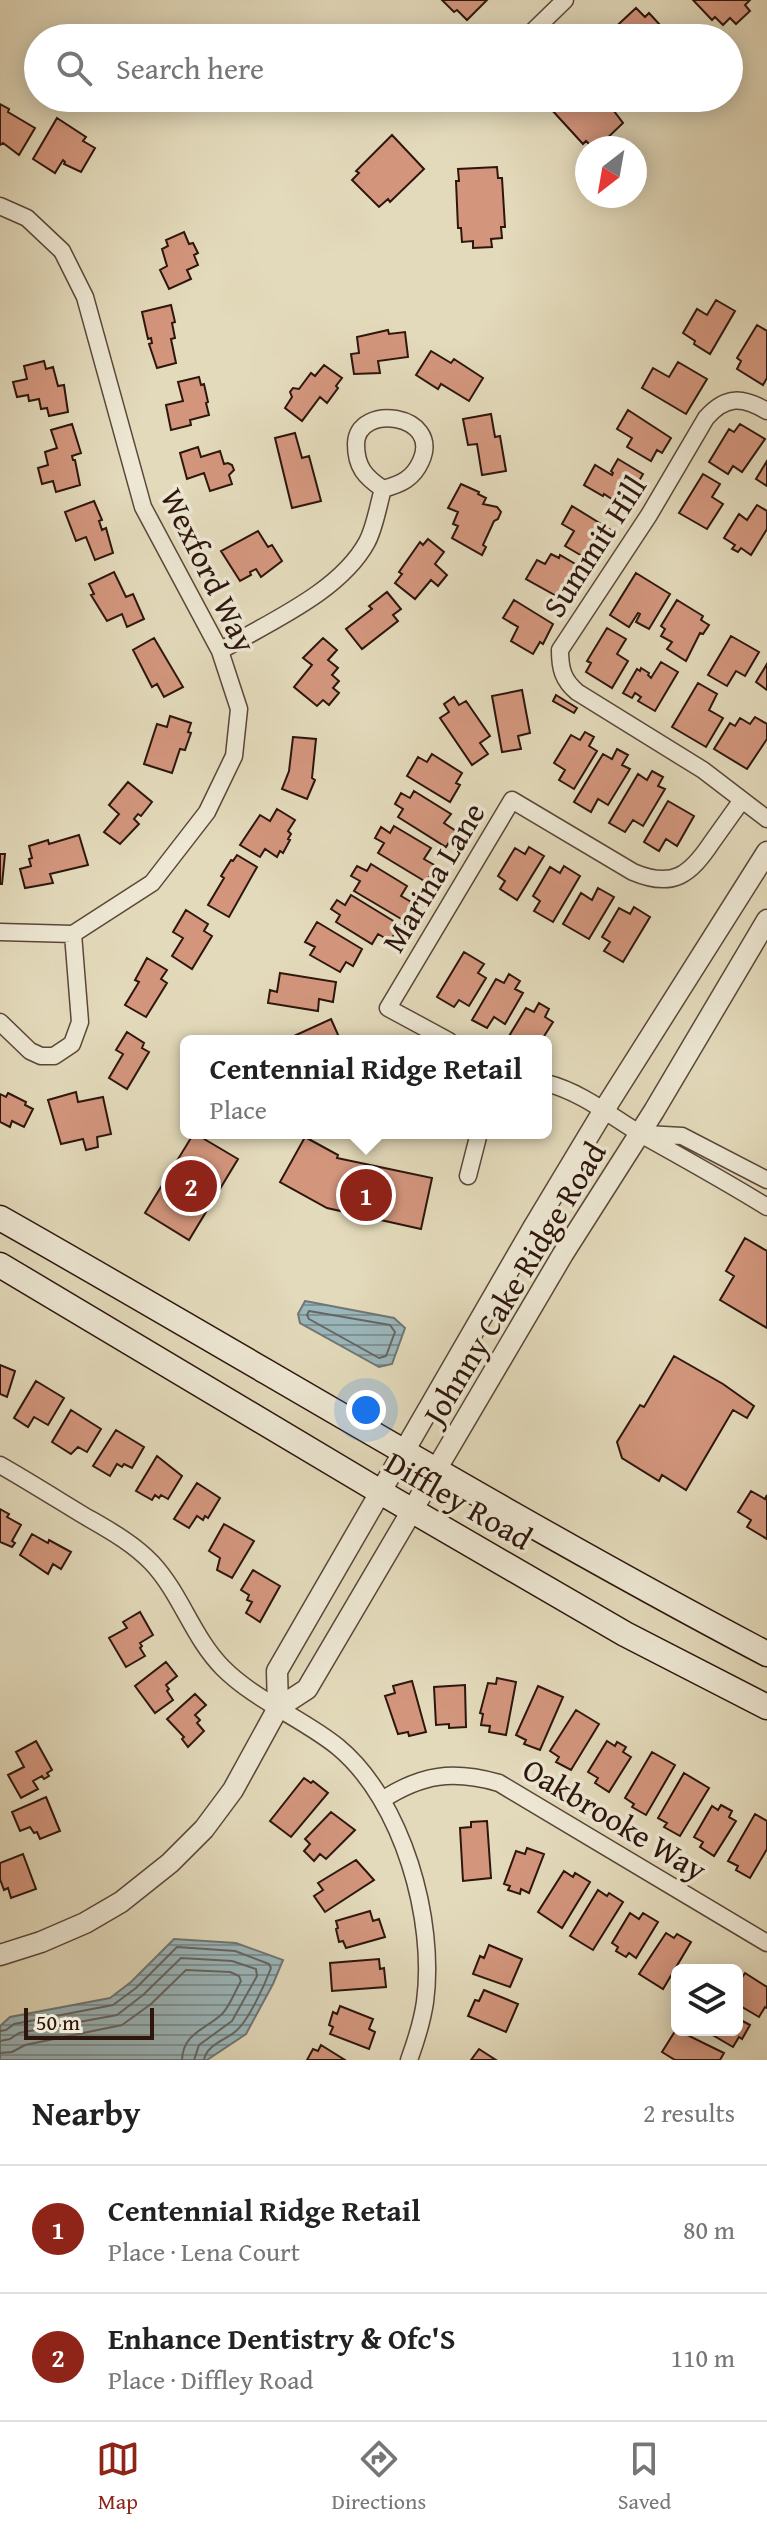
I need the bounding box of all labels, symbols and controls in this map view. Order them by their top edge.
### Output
search box [24,24,743,112]
icon: search [52,46,96,90]
text: Search here [116,46,264,90]
north arrow [575,136,647,208]
street label: Summit Hill [531,466,657,626]
street label: Wexford Way [149,480,269,660]
street label: Marina Lane [370,793,496,961]
popup [180,1035,552,1139]
text: Centennial Ridge Retail [210,1046,522,1090]
text: Place [210,1090,267,1129]
street label: Johnny Cake Ridge Road [409,1133,617,1437]
pin: 2 [165,1156,217,1216]
pin: 1 [340,1165,392,1225]
your location [346,1390,386,1430]
street label: Diffley Road [377,1439,541,1561]
street label: Oakbrooke Way [514,1745,716,1893]
map controls [671,1964,743,2036]
button: layers [671,1964,743,2036]
scale bar [24,2004,154,2040]
text: 50 m [36,2006,80,2038]
text: Nearby [32,2088,141,2137]
text: 2 results [643,2093,735,2132]
text: Centennial Ridge Retail [108,2188,420,2232]
text: 1 [51,2210,65,2249]
text: 80 m [683,2210,735,2249]
text: Place · Lena Court [108,2232,300,2271]
text: Enhance Dentistry & Ofc'S [108,2316,455,2360]
text: 2 [51,2338,65,2377]
text: 110 m [670,2338,735,2377]
text: Place · Diffley Road [108,2360,313,2399]
tab: Map [96,2437,140,2517]
tab: Directions [332,2437,426,2517]
tab: Saved [618,2437,671,2517]

